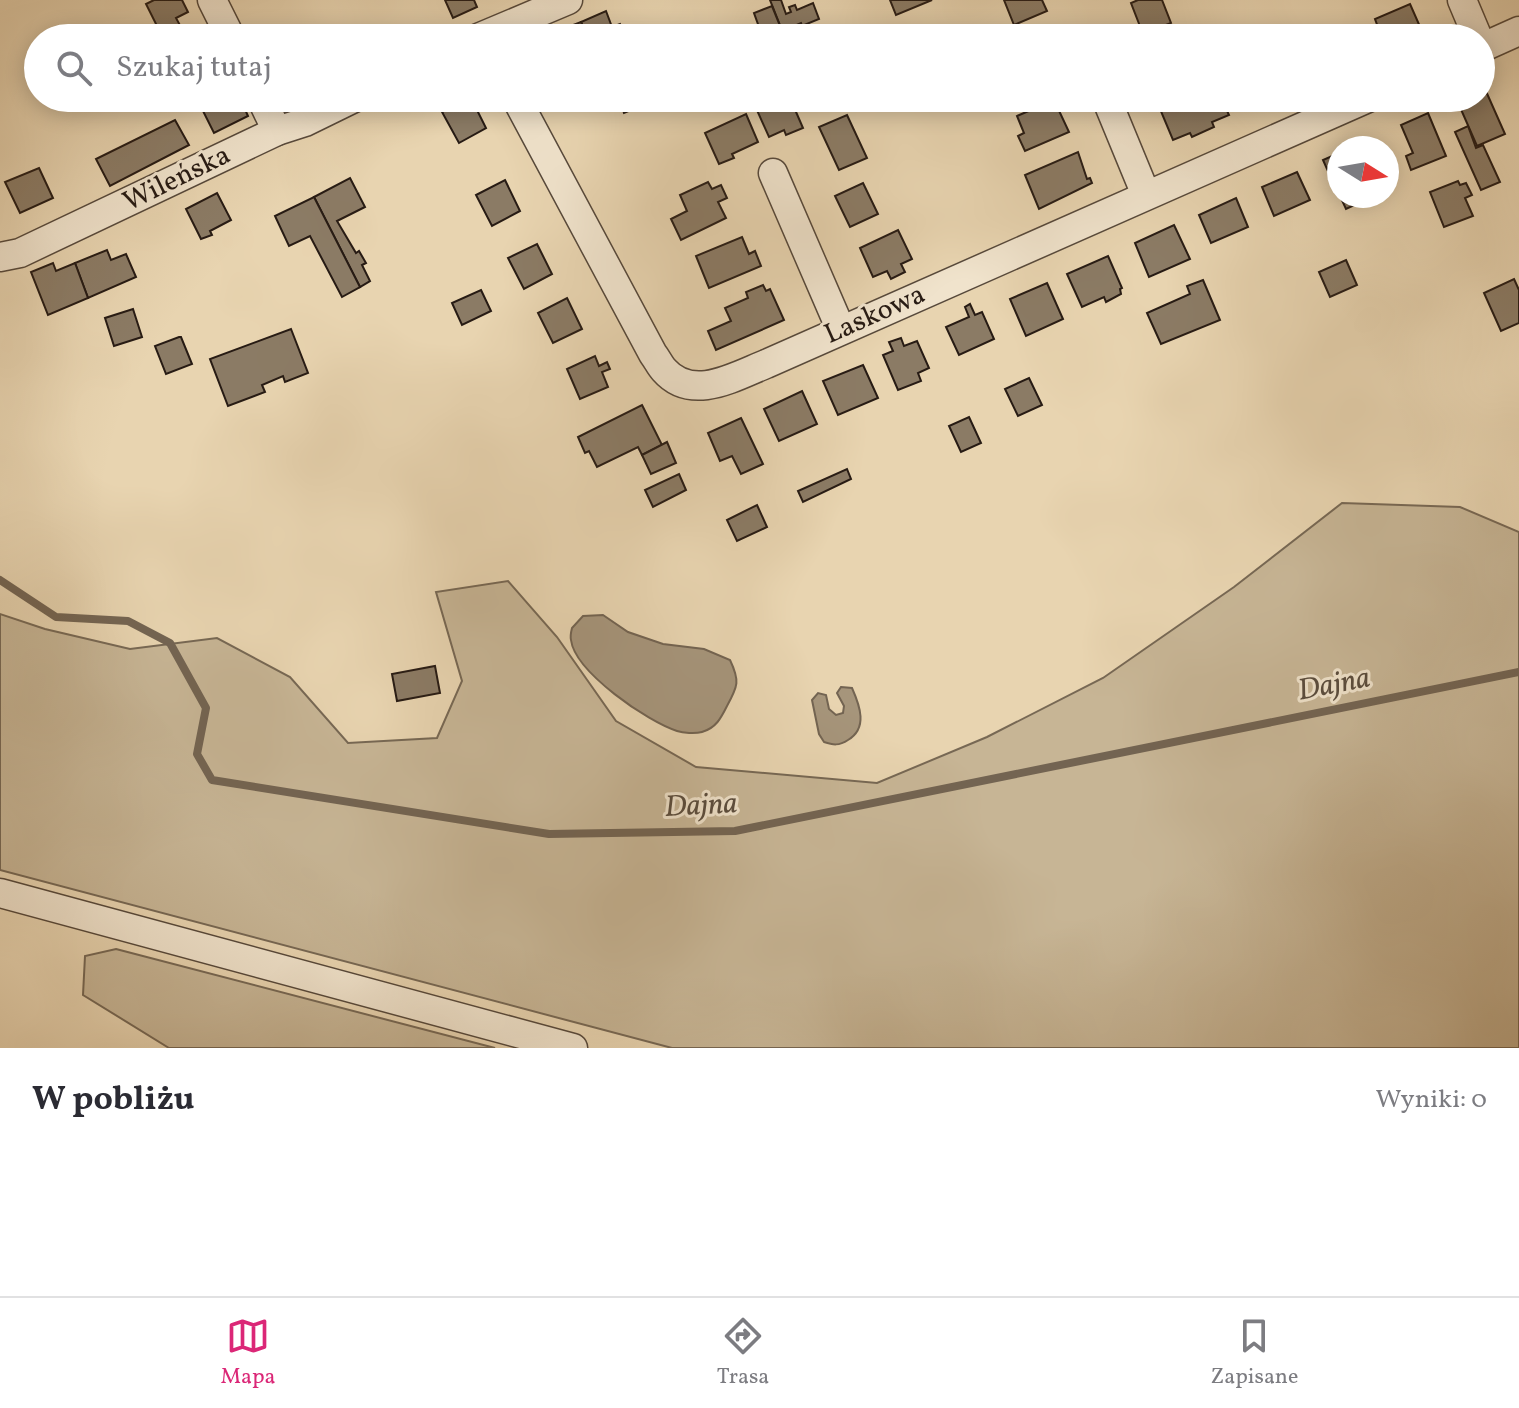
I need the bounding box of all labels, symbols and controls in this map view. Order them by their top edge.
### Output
search box [24,24,1495,112]
icon: search [52,46,96,90]
text: Szukaj tutaj [116,47,272,89]
street label: Wileńska [117,136,237,222]
north arrow [1327,136,1399,208]
street label: Laskowa [818,275,932,355]
water label: Dajna [1294,657,1374,713]
water label: Dajna [663,783,739,829]
text: W pobliżu [32,1077,195,1124]
text: Wyniki: 0 [1376,1082,1487,1118]
tab: Mapa [221,1314,276,1393]
tab: Trasa [717,1314,769,1393]
tab: Zapisane [1210,1314,1298,1393]

